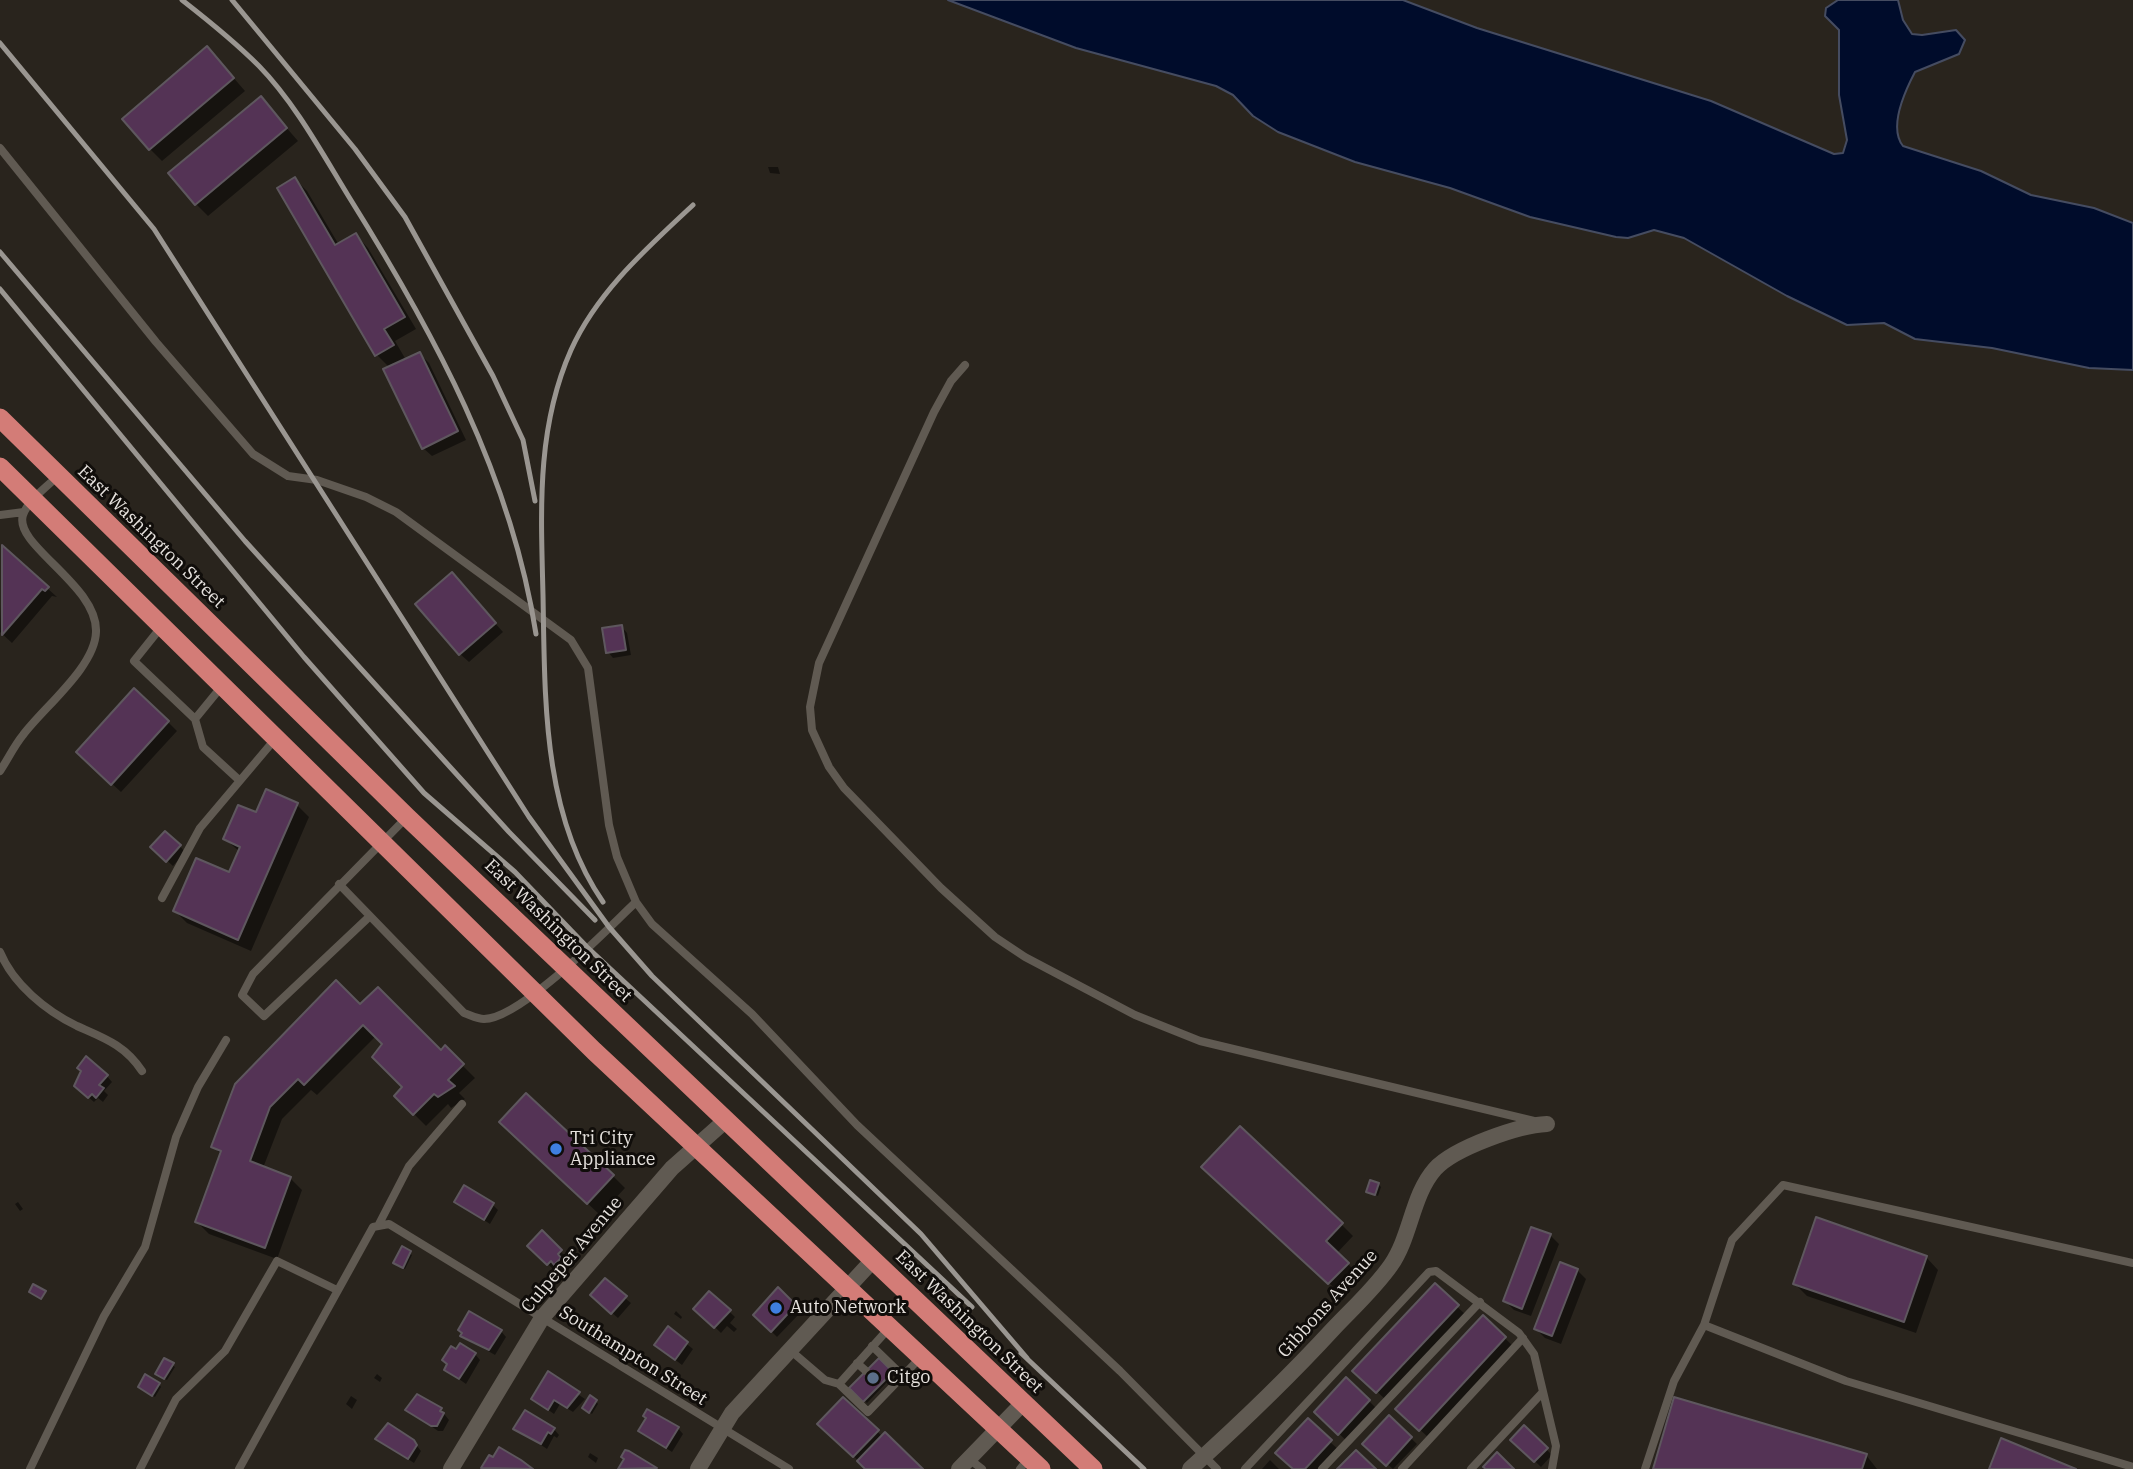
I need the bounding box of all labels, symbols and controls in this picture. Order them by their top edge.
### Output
street label: East Washington Street [73,461,229,613]
street label: East Washington Street [480,855,636,1007]
place label: Tri City Appliance [570,1128,655,1170]
marker: Tri City Appliance [548,1141,564,1157]
street label: Culpeper Avenue [517,1192,627,1318]
street label: Gibbons Avenue [1274,1245,1382,1363]
street label: East Washington Street [891,1246,1047,1398]
place label: Auto Network [790,1297,906,1319]
marker: Auto Network [768,1300,784,1316]
street label: Southampton Street [555,1302,711,1410]
place label: Citgo [887,1367,930,1389]
marker: Citgo [865,1370,881,1386]

